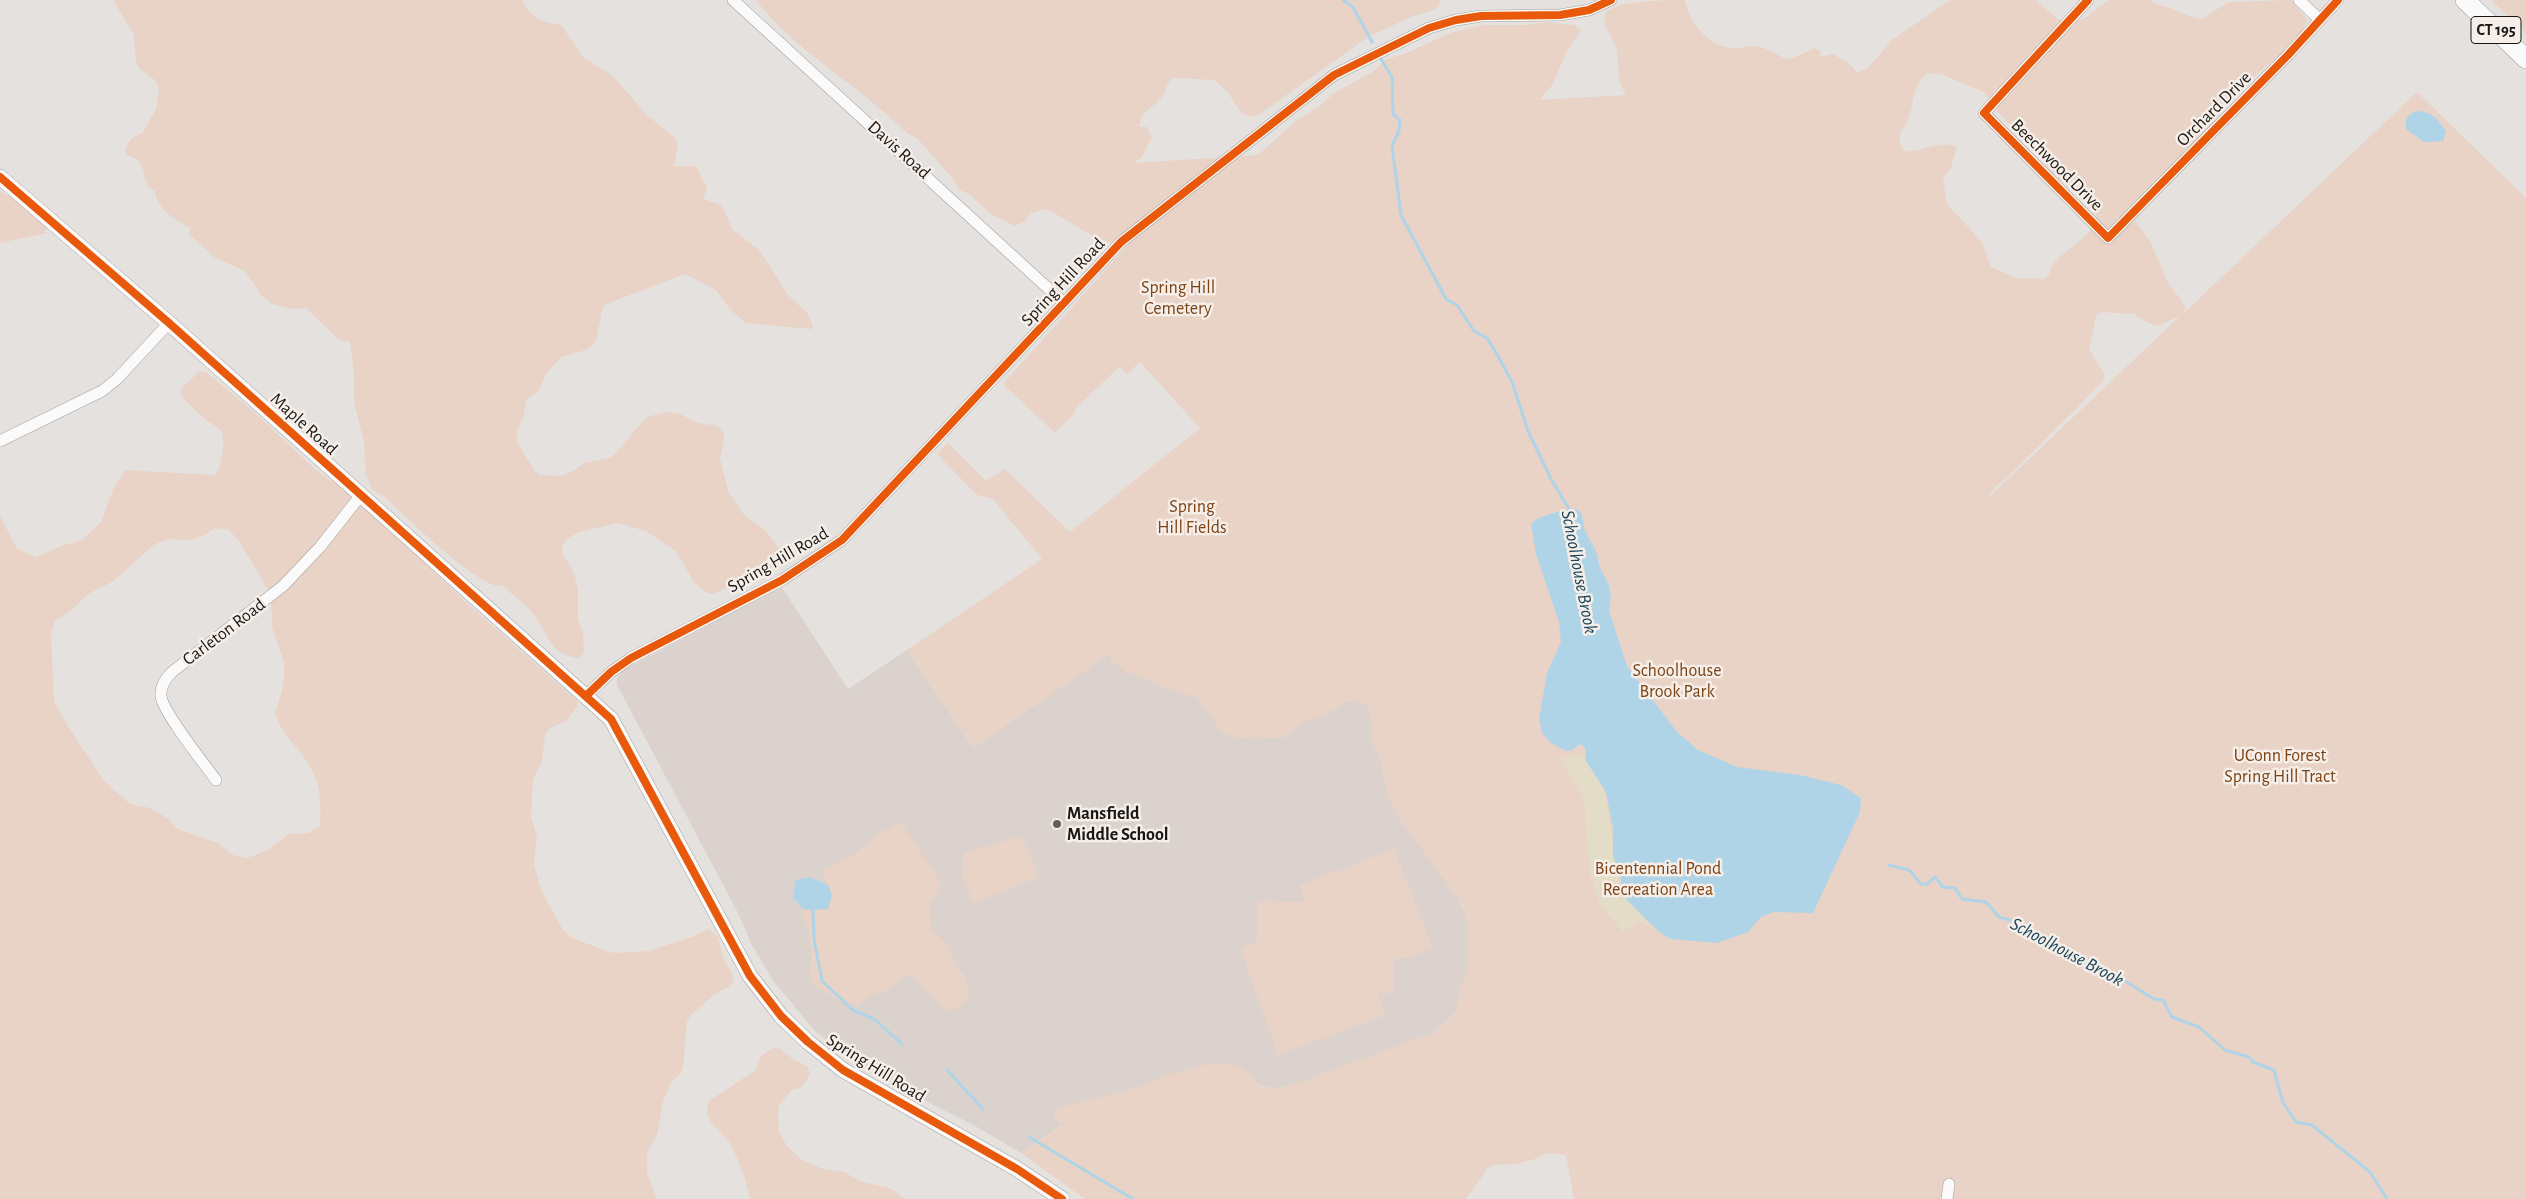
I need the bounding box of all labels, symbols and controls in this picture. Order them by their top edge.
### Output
road number: CT 195 [2471,16,2521,44]
street label: Orchard Drive [2172,67,2256,151]
street label: Beechwood Drive [2006,114,2108,216]
street label: Davis Road [863,116,935,184]
street label: Spring Hill Road [1017,233,1109,331]
park label: Spring Hill Cemetery [1141,277,1215,320]
street label: Maple Road [266,388,342,460]
park label: Spring Hill Fields [1157,496,1227,538]
water label: Schoolhouse Brook [1556,508,1602,636]
street label: Spring Hill Road [724,522,832,598]
street label: Carleton Road [178,594,270,670]
park label: Schoolhouse Brook Park [1633,660,1721,702]
park label: UConn Forest Spring Hill Tract [2224,745,2336,788]
place label: Mansfield Middle School [1067,803,1169,846]
marker: Mansfield Middle School [1051,818,1063,830]
park label: Bicentennial Pond Recreation Area [1595,858,1721,901]
water label: Schoolhouse Brook [2006,912,2128,992]
street label: Spring Hill Road [822,1029,930,1107]

